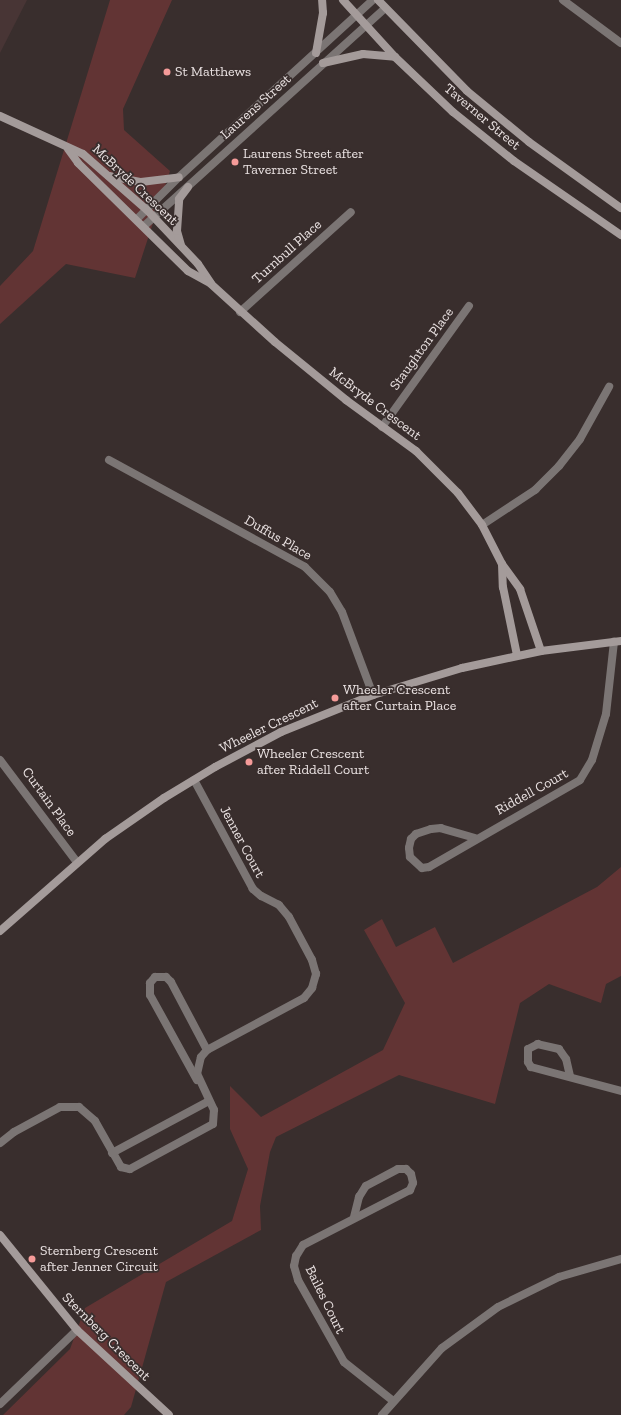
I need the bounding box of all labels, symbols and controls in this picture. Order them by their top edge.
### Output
place label: St Matthews [175,64,251,80]
marker: St Matthews [162,67,172,77]
street label: Laurens Street [217,71,295,143]
street label: Taverner Street [440,80,524,154]
street label: McBryde Crescent [89,141,181,229]
place label: Laurens Street after Taverner Street [243,146,364,178]
marker: Laurens Street after Taverner Street [230,157,240,167]
street label: Turnbull Place [249,216,325,288]
street label: Staughton Place [386,304,458,394]
street label: McBryde Crescent [326,364,424,444]
street label: Duffus Place [241,512,315,564]
place label: Wheeler Crescent after Curtain Place [343,682,456,714]
marker: Wheeler Crescent after Curtain Place [330,693,340,703]
street label: Wheeler Crescent [217,695,321,757]
place label: Wheeler Crescent after Riddell Court [257,746,369,778]
marker: Wheeler Crescent after Riddell Court [244,757,254,767]
street label: Curtain Place [18,764,80,840]
street label: Riddell Court [493,765,571,819]
street label: Jenner Court [216,803,268,881]
place label: Sternberg Crescent after Jenner Circuit [40,1243,159,1276]
marker: Sternberg Crescent after Jenner Circuit [27,1254,37,1264]
street label: Bailes Court [301,1263,349,1337]
street label: Sternberg Crescent [58,1289,154,1385]

